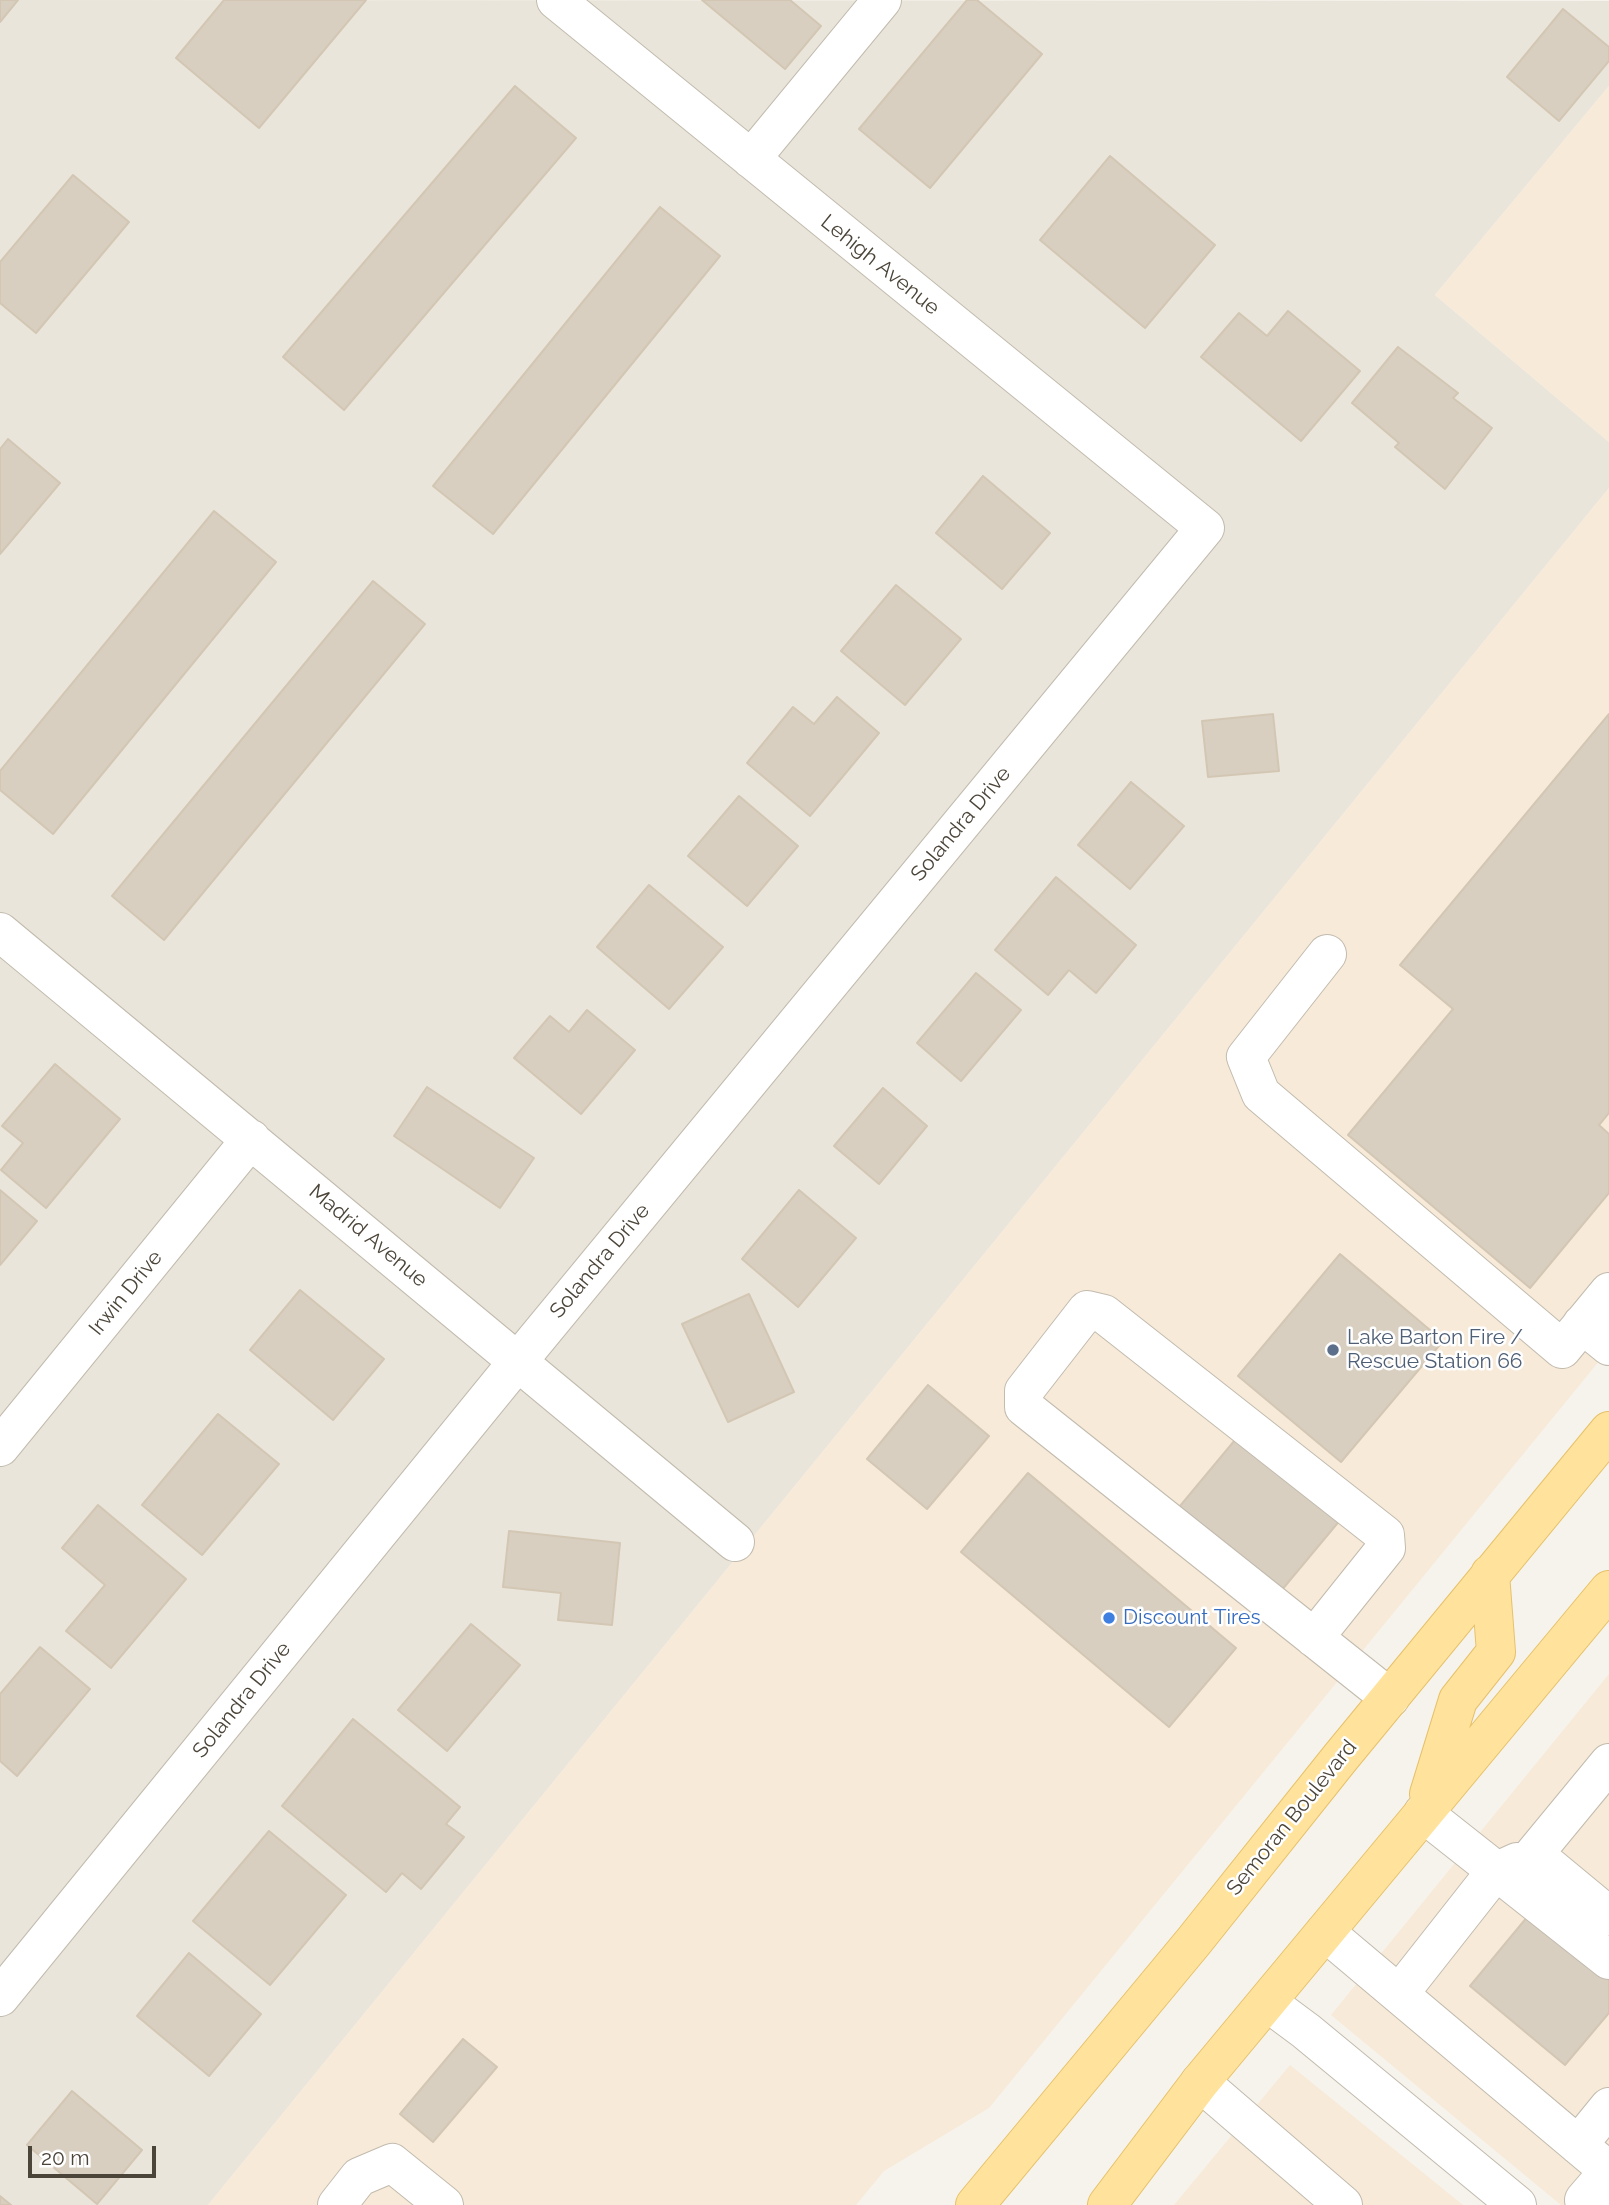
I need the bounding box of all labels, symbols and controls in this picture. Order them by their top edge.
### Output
street label: Lehigh Avenue [816,209,944,321]
street label: Solandra Drive [906,762,1016,886]
street label: Madrid Avenue [304,1179,432,1293]
street label: Solandra Drive [545,1199,655,1323]
street label: Irwin Drive [84,1245,168,1341]
place label: Lake Barton Fire / Rescue Station 66 [1347,1325,1523,1375]
marker: Lake Barton Fire / Rescue Station 66 [1325,1342,1341,1358]
place label: Discount Tires [1123,1605,1261,1631]
marker: Discount Tires [1101,1610,1117,1626]
street label: Solandra Drive [188,1637,296,1763]
street label: Semoran Boulevard [1222,1735,1362,1901]
scale bar [32,2132,159,2176]
text: 20 m [41,2145,89,2170]

